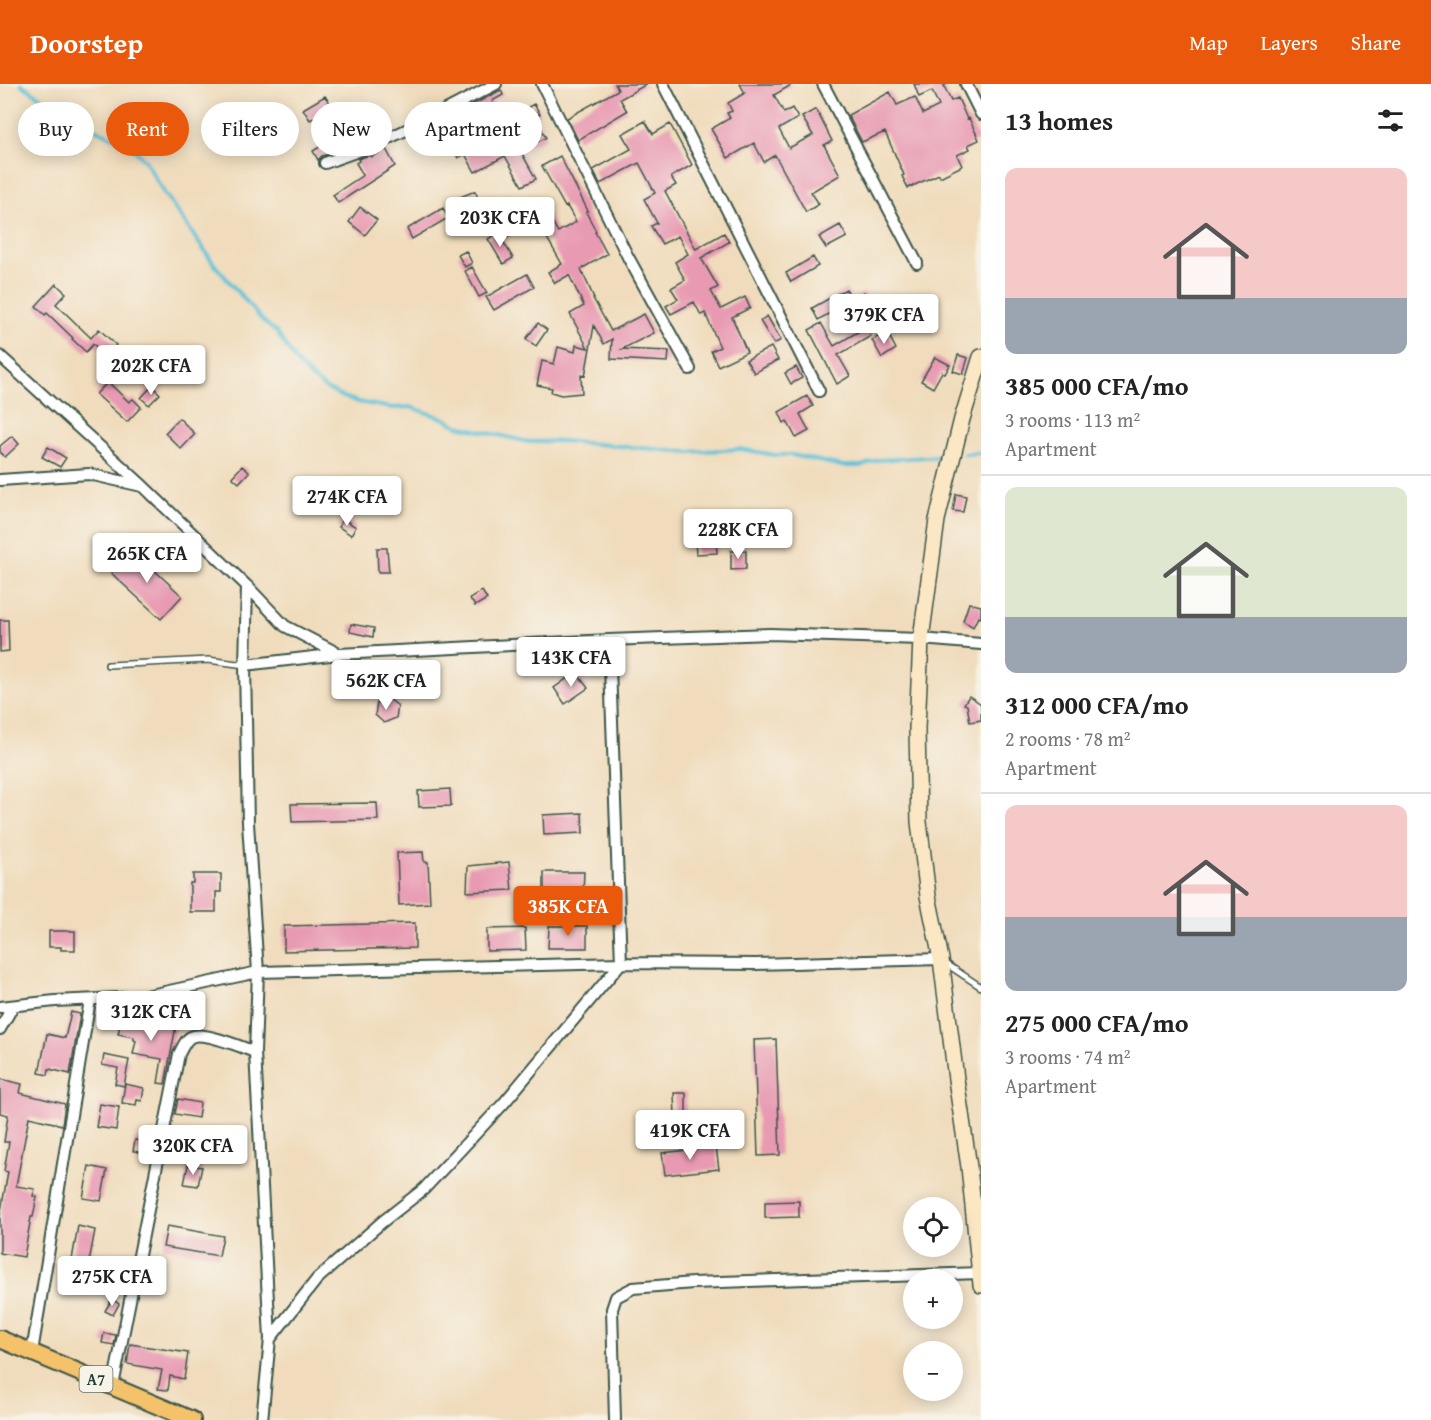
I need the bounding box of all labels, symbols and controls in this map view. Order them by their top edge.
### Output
text: Doorstep [30,22,143,63]
text: Map [1189,27,1228,58]
text: Layers [1261,27,1318,58]
text: Share [1351,27,1401,58]
text: 13 homes [1005,101,1113,140]
chip: Buy [18,102,94,156]
chip: Rent [106,102,189,156]
chip: Filters [201,102,299,156]
chip: New [311,102,392,156]
chip: Apartment [404,102,542,156]
icon: filters [1374,104,1407,137]
pin: 203K CFA [438,197,562,248]
text: 203K CFA [459,202,541,231]
icon: home [1152,207,1260,315]
pin: 379K CFA [822,294,946,345]
text: 379K CFA [843,299,925,328]
pin: 202K CFA [89,345,213,396]
text: 202K CFA [110,350,192,379]
text: 385 000 CFA/mo [1005,366,1189,405]
text: 3 rooms · 113 m² [1005,405,1140,434]
text: Apartment [1005,434,1097,463]
pin: 274K CFA [285,476,409,527]
text: 274K CFA [306,481,388,510]
pin: 228K CFA [676,509,800,560]
text: 228K CFA [697,514,779,543]
icon: home [1152,526,1260,634]
pin: 265K CFA [85,533,209,584]
text: 265K CFA [106,538,188,567]
pin: 143K CFA [509,637,633,688]
text: 143K CFA [530,642,612,671]
pin: 562K CFA [324,660,448,711]
text: 562K CFA [345,665,427,694]
text: 312 000 CFA/mo [1005,685,1189,724]
text: 2 rooms · 78 m² [1005,724,1131,753]
text: Apartment [1005,753,1097,782]
icon: home [1152,844,1260,952]
pin: 385K CFA [506,886,630,937]
text: 385K CFA [527,891,609,920]
pin: 312K CFA [89,991,213,1042]
text: 312K CFA [110,996,192,1025]
text: 275 000 CFA/mo [1005,1003,1189,1042]
text: 3 rooms · 74 m² [1005,1042,1131,1071]
text: Apartment [1005,1071,1097,1100]
pin: 419K CFA [628,1110,752,1161]
text: 419K CFA [649,1115,731,1144]
pin: 320K CFA [131,1125,255,1176]
text: 320K CFA [152,1130,234,1159]
map controls [903,1197,963,1401]
button: locate [903,1197,963,1257]
pin: 275K CFA [50,1256,174,1307]
text: 275K CFA [71,1261,153,1290]
button: + [903,1269,963,1329]
button: − [903,1341,963,1401]
road number: A7 [80,1366,112,1392]

